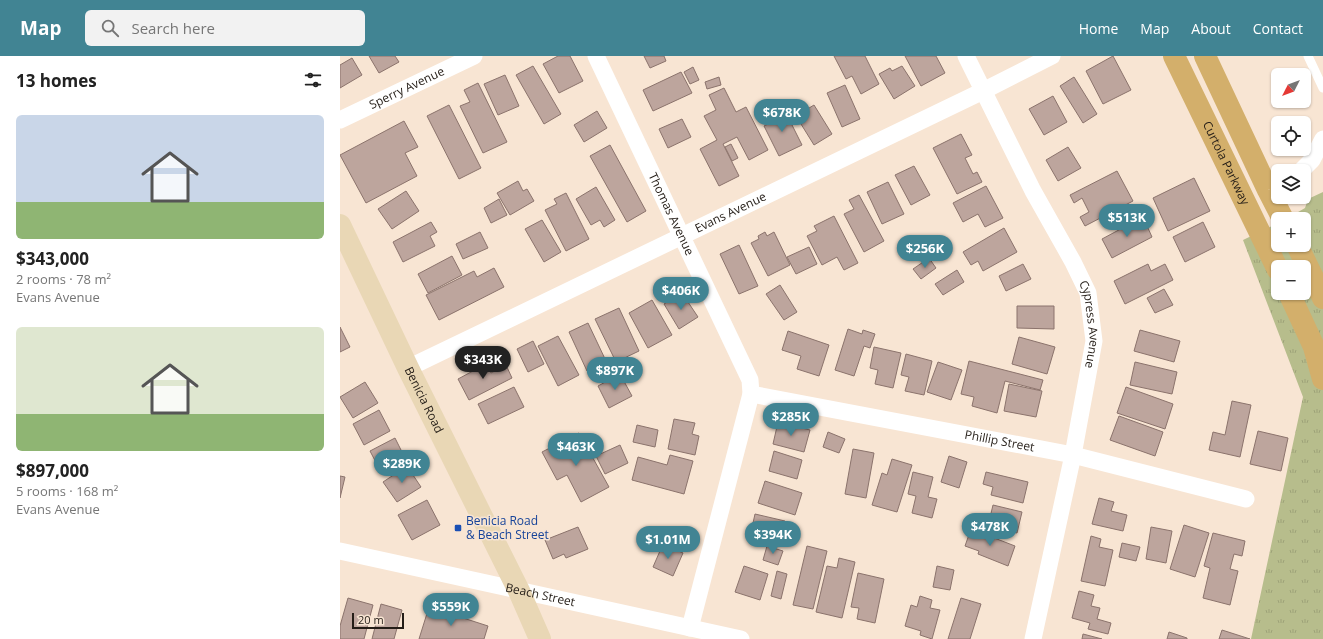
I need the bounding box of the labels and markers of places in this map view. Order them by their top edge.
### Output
pin: $678K [754,99,810,133]
pin: $513K [1099,204,1155,238]
pin: $256K [897,235,953,269]
pin: $406K [653,277,709,311]
pin: $343K [455,346,511,380]
pin: $897K [587,357,643,391]
pin: $285K [763,403,819,437]
pin: $463K [548,433,604,467]
pin: $289K [374,450,430,484]
place label: Benicia Road & Beach Street [466,512,549,543]
pin: $478K [962,513,1018,547]
pin: $394K [745,521,801,555]
marker: Benicia Road & Beach Street [453,523,463,533]
pin: $1.01M [635,526,701,560]
pin: $559K [423,593,479,627]

